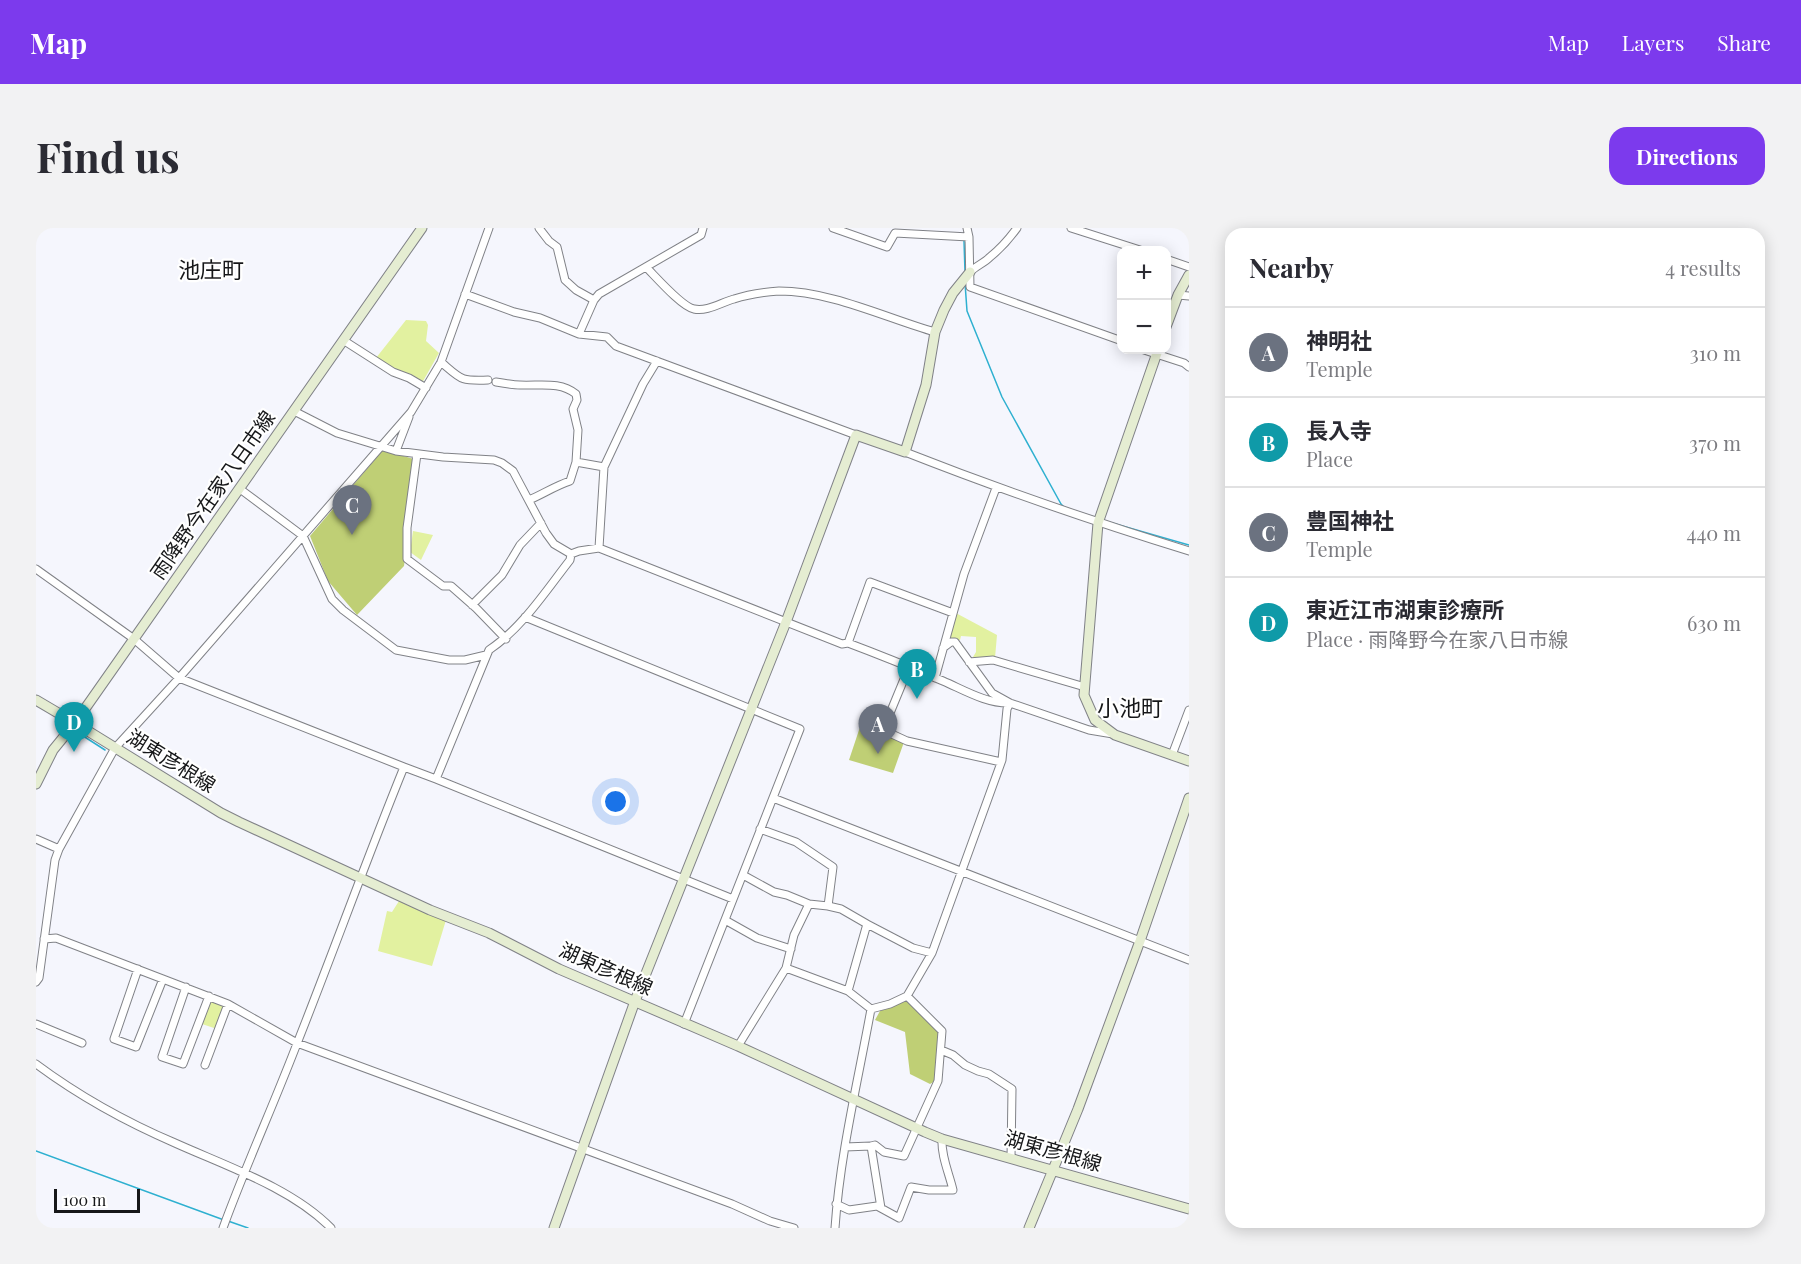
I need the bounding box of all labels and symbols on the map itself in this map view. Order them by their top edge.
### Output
district label: 池庄町 [178,254,244,284]
street label: 雨降野今在家八日市線 [143,404,280,584]
pin: C [332,486,372,535]
pin: B [898,650,936,699]
district label: 小池町 [1097,692,1163,722]
pin: D [54,702,93,752]
pin: A [858,704,898,754]
street label: 湖東彦根線 [122,722,221,798]
your location [601,787,630,816]
street label: 湖東彦根線 [555,935,658,1000]
street label: 湖東彦根線 [1002,1123,1105,1176]
scale bar [54,1186,140,1214]

